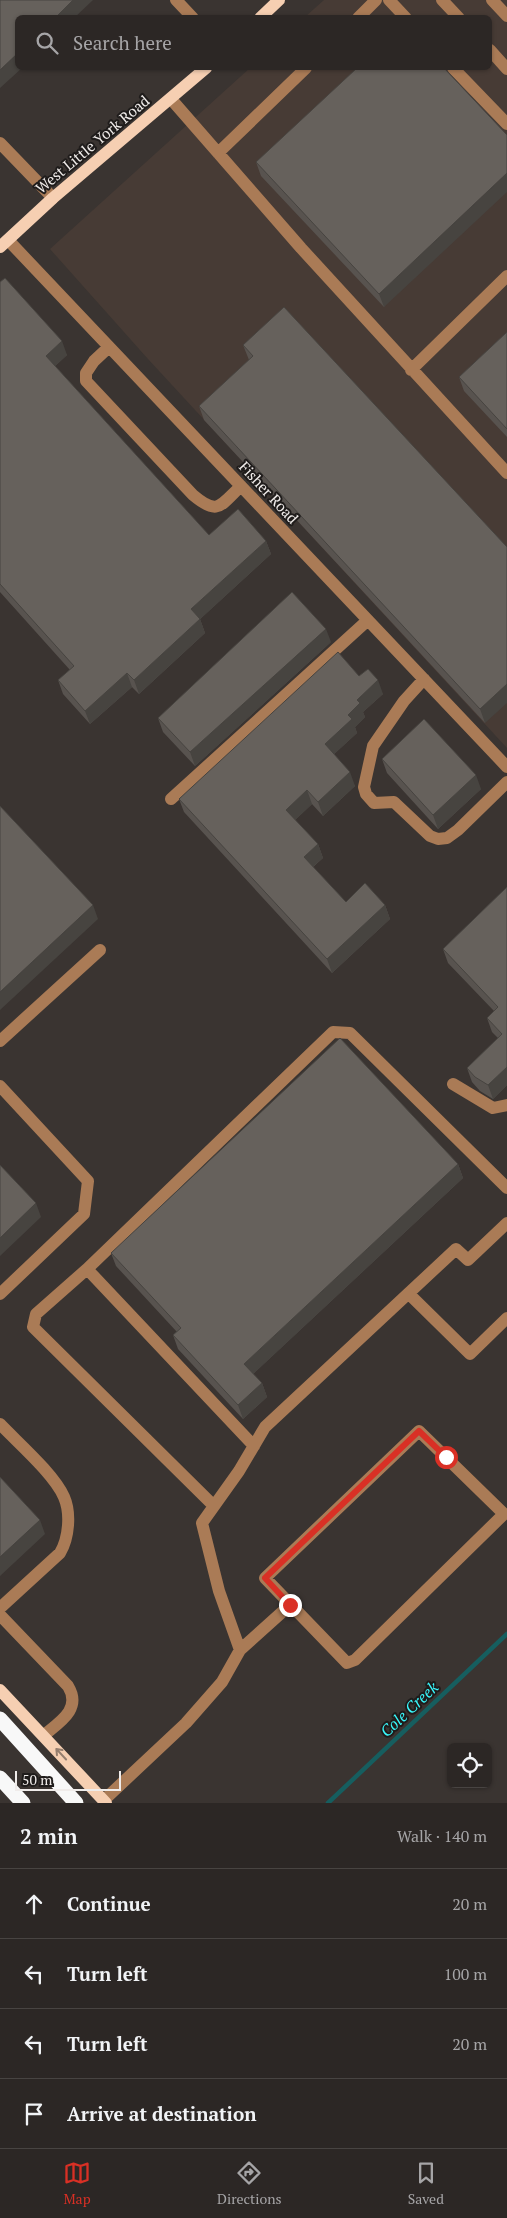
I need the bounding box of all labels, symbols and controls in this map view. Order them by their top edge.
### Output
search box [15,15,492,70]
icon: search [33,29,61,57]
text: Search here [73,30,172,55]
street label: West Little York Road [31,90,153,198]
street label: Fisher Road [235,457,303,527]
route start [435,1446,458,1469]
route end [279,1594,302,1617]
water label: Cole Creek [375,1676,443,1742]
map controls [447,1743,492,1788]
button: locate [447,1743,492,1788]
one-way arrow [55,1748,67,1761]
scale bar [15,1768,121,1791]
text: 50 m [22,1770,52,1789]
text: 2 min [20,1822,77,1850]
text: Walk · 140 m [397,1825,487,1847]
icon: ahead [20,1890,48,1918]
text: Continue [67,1891,151,1916]
text: 20 m [452,1893,487,1915]
icon: left [20,1960,48,1988]
text: Turn left [67,1961,148,1986]
text: 100 m [444,1963,487,1985]
icon: left [20,2030,48,2058]
text: Turn left [67,2031,148,2056]
text: 20 m [452,2033,487,2055]
icon: arrive [20,2100,48,2128]
text: Arrive at destination [67,2101,256,2126]
tab: Map [63,2159,91,2208]
tab: Directions [217,2159,282,2208]
tab: Saved [408,2159,444,2208]

